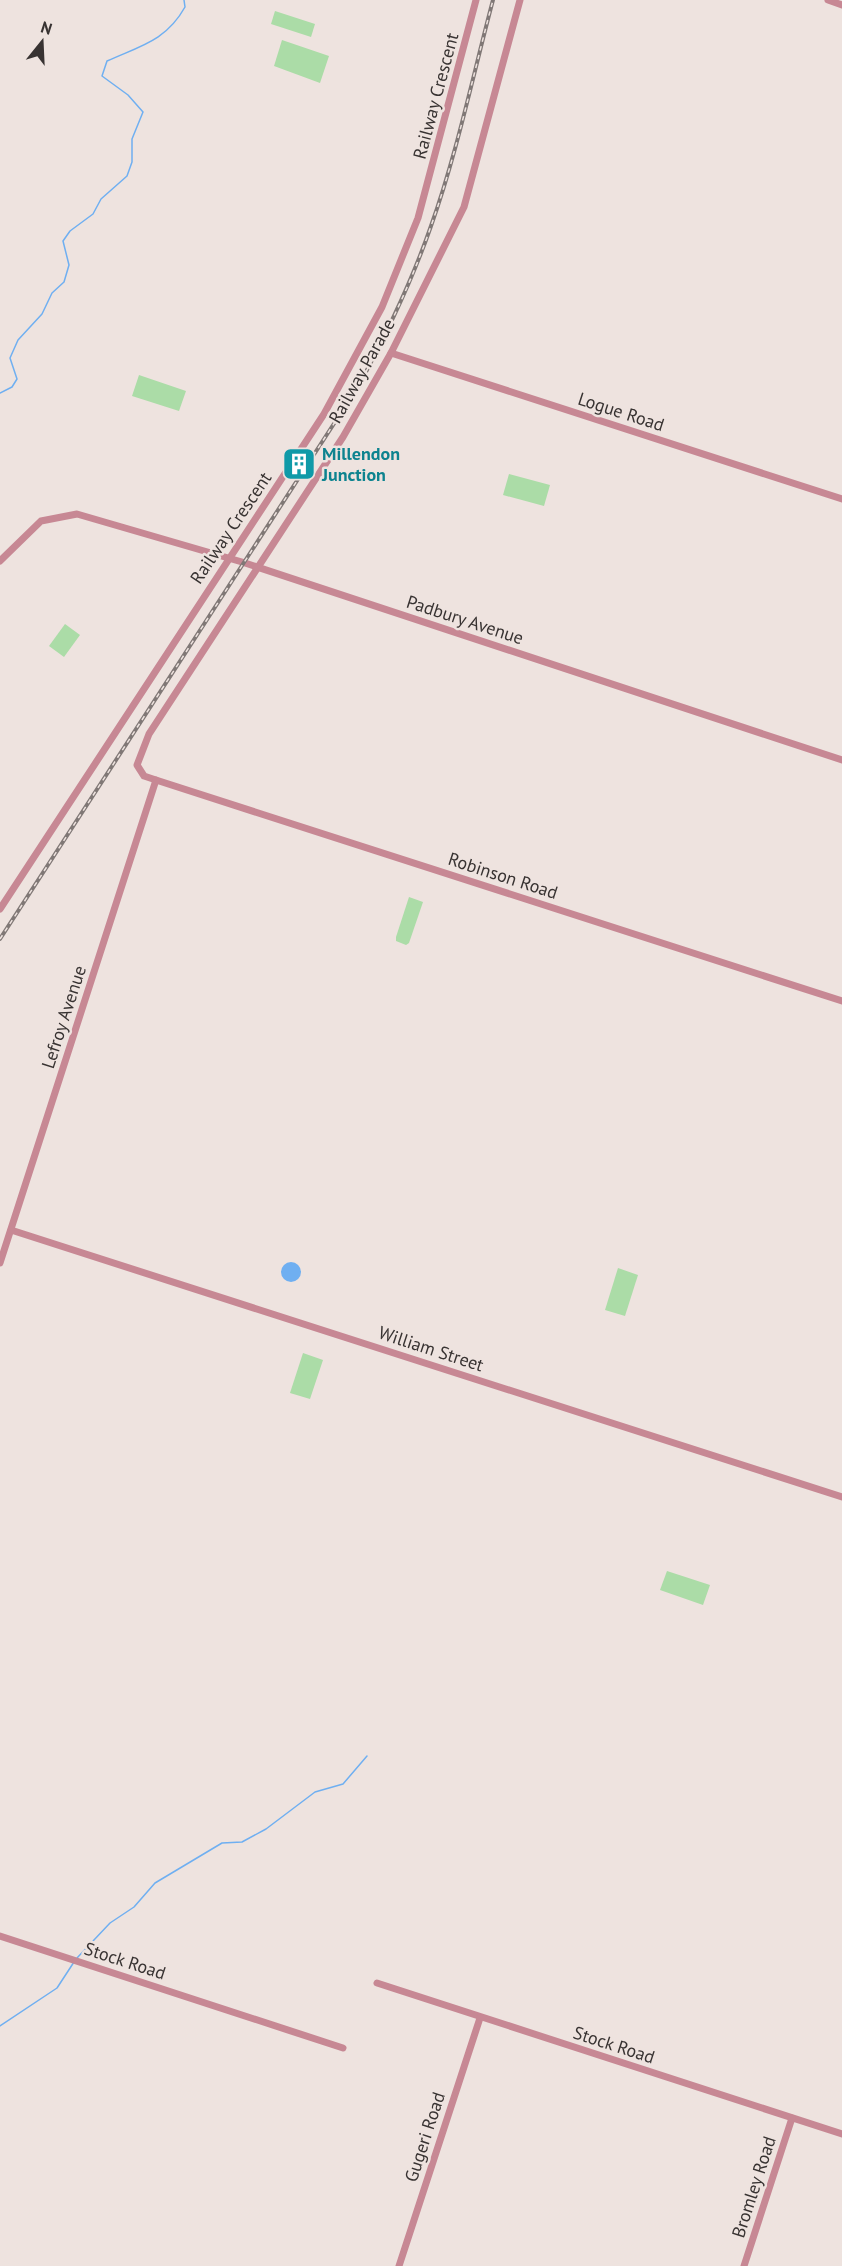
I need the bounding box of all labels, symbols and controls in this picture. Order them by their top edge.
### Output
north arrow [12,12,72,72]
text: N [39,17,55,39]
street label: Railway Crescent [408,30,463,162]
street label: Railway Parade [323,314,400,427]
street label: Logue Road [575,387,667,436]
place label: Millendon Junction [321,442,400,486]
building icon: Millendon Junction [281,446,317,482]
street label: Railway Crescent [185,467,276,588]
street label: Padbury Avenue [404,590,527,649]
street label: Robinson Road [445,847,561,904]
street label: Lefroy Avenue [36,962,91,1071]
street label: William Street [376,1321,487,1376]
street label: Stock Road [82,1937,169,1984]
street label: Stock Road [571,2021,658,2068]
street label: Gugeri Road [399,2089,450,2185]
street label: Bromley Road [726,2133,781,2241]

